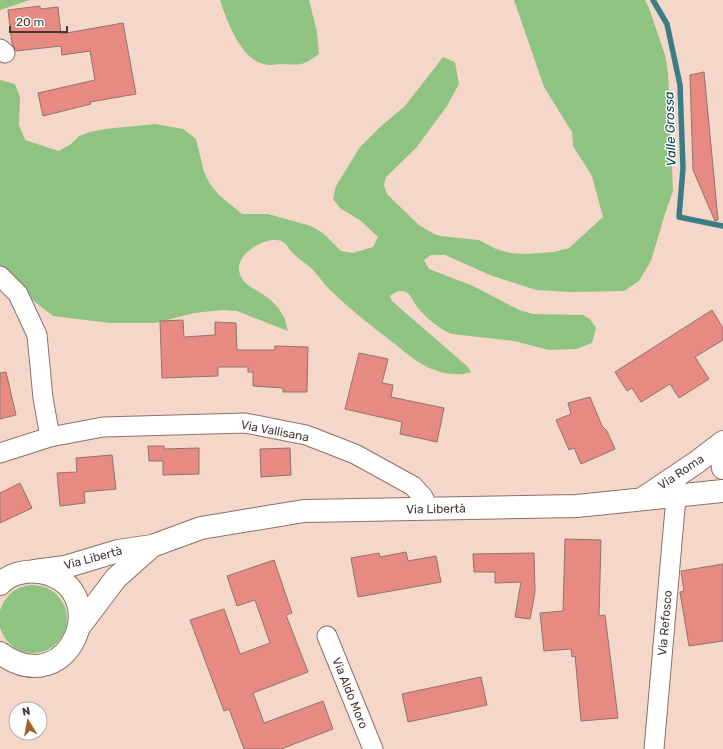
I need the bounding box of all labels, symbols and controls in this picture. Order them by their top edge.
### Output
scale bar [10,8,67,34]
text: 20 m [16,15,44,29]
water label: Valle Grossa [661,91,679,167]
street label: Via Vallisana [240,418,310,444]
street label: Via Roma [655,452,707,492]
street label: Via Libertà [406,501,466,517]
street label: Via Libertà [62,544,124,572]
street label: Via Refosco [655,590,675,656]
street label: Via Aldo Moro [329,655,371,731]
north arrow [8,701,48,741]
text: N [21,705,31,719]

